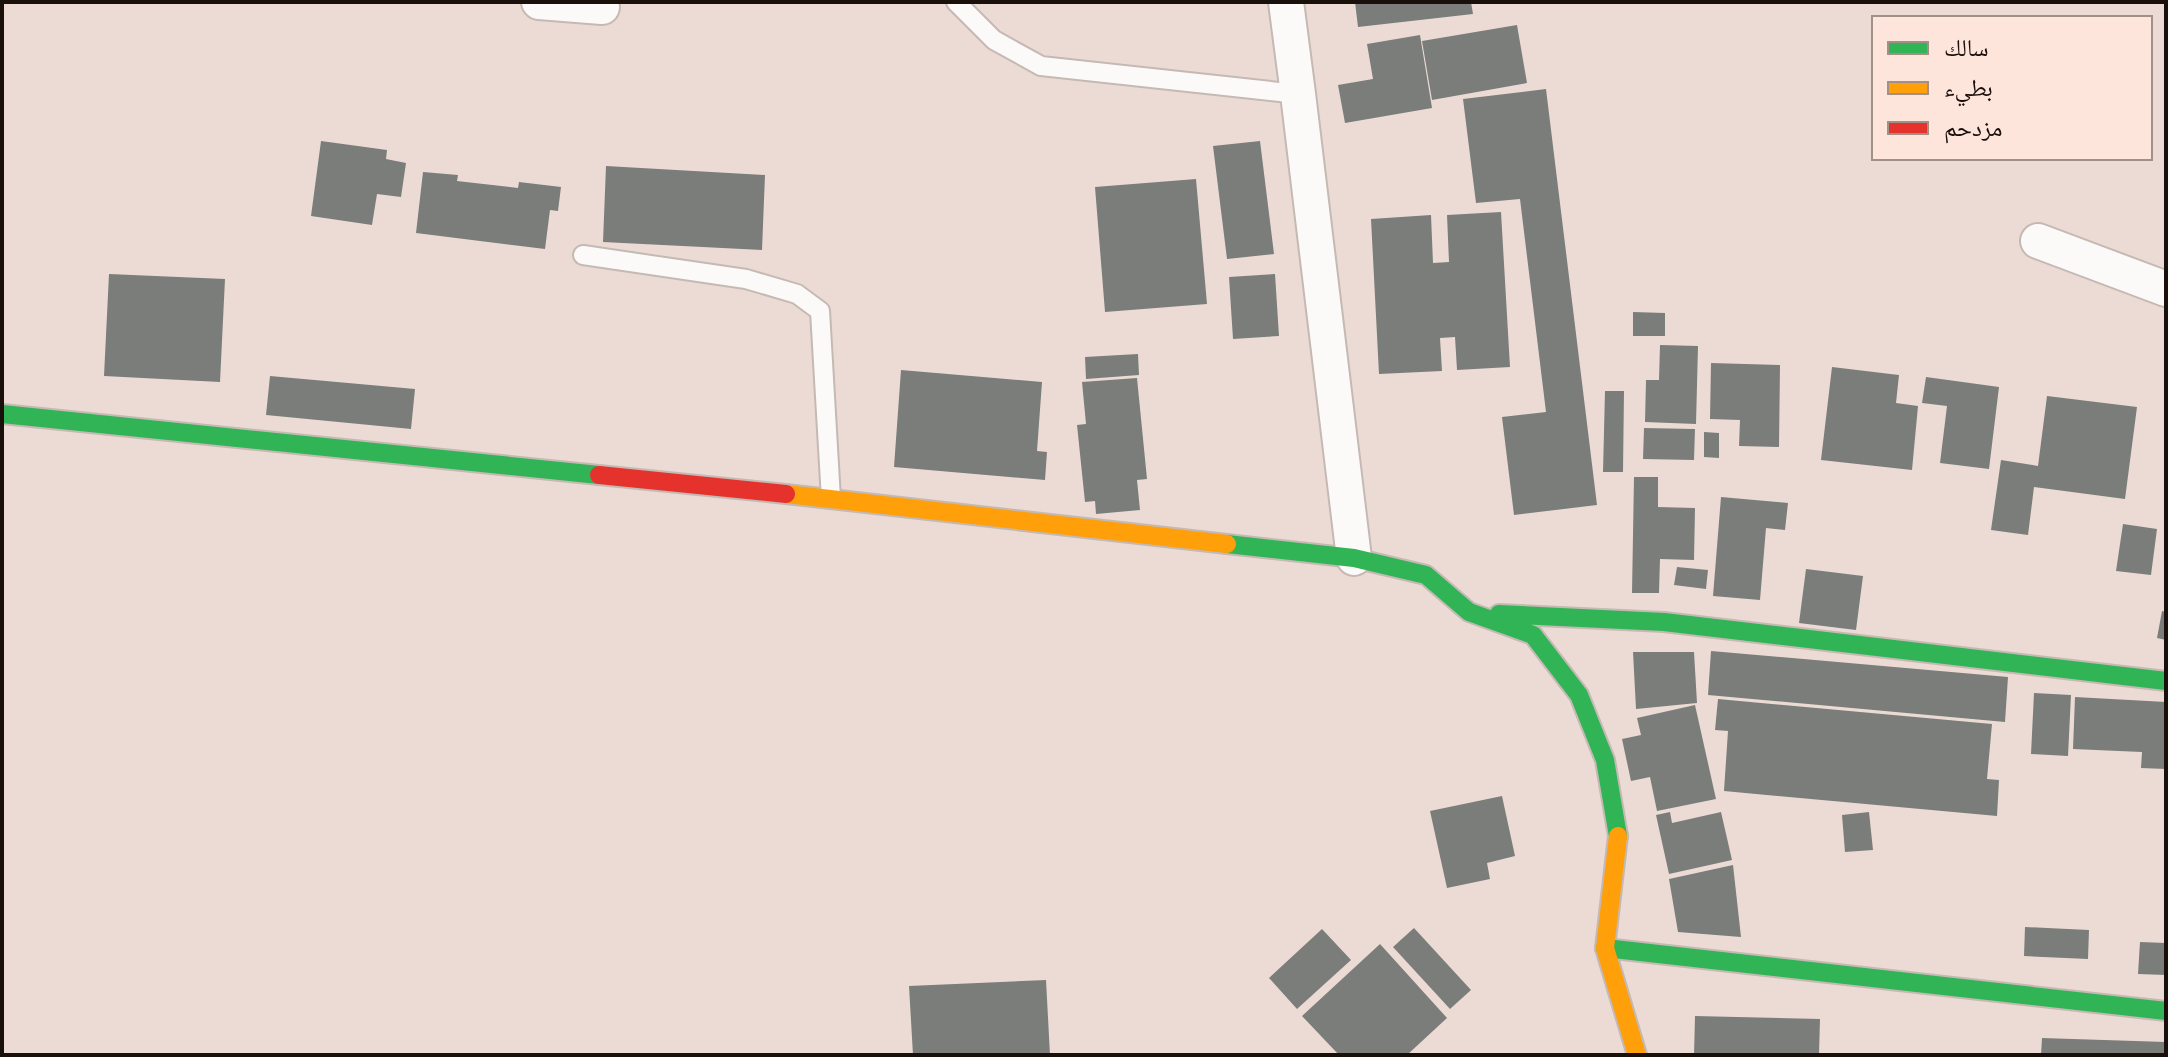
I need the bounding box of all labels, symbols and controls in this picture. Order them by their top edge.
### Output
legend [1872,16,2152,160]
text: سالك [1944,34,1989,61]
text: بطيء [1944,74,1993,107]
text: مزدحم [1944,114,2003,144]

